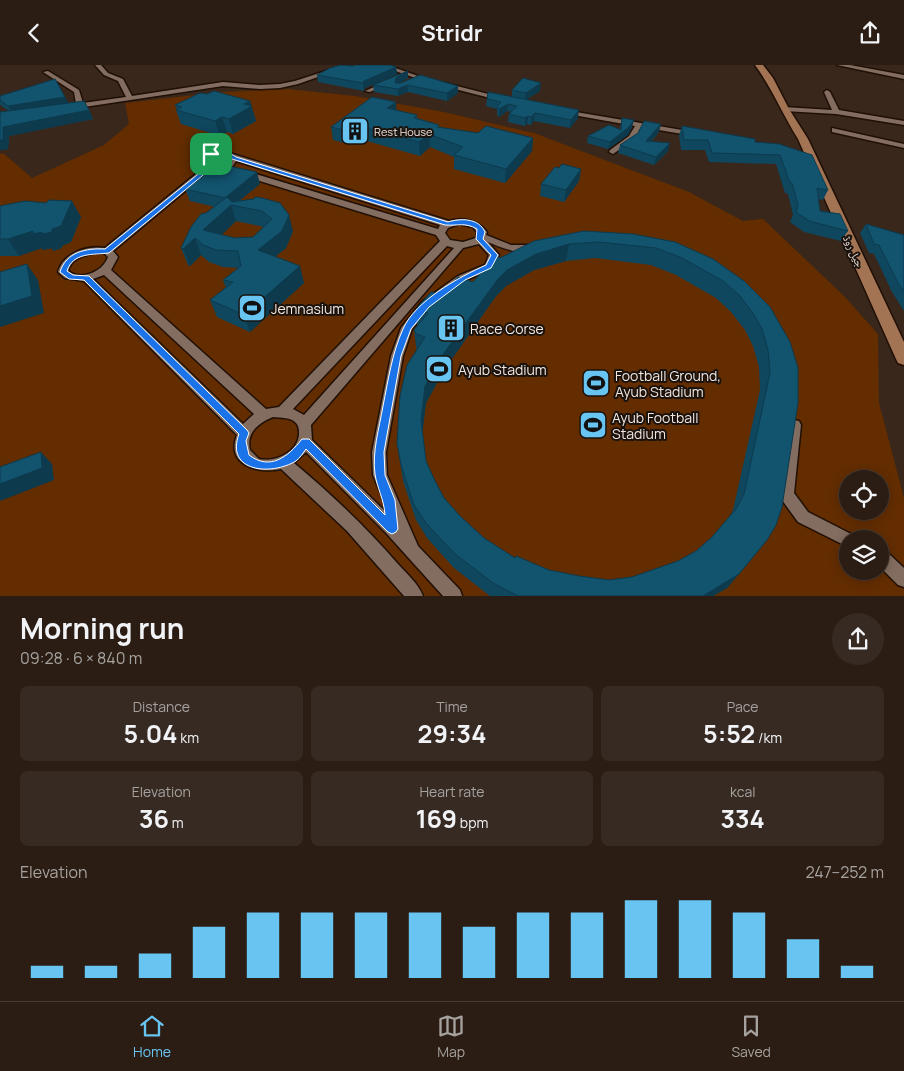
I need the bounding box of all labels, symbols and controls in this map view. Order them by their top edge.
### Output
text: Stridr [421,18,483,48]
icon: back [20,19,48,47]
icon: share [856,19,884,47]
building icon: Rest House [340,116,370,146]
place label: Rest House [374,124,433,139]
pin [190,133,232,175]
icon: arrive [197,140,225,168]
street label: جیل روڈ [840,233,868,269]
sports icon: Jemnasium [237,293,267,323]
place label: Jemnasium [271,299,344,318]
building icon: Race Corse [436,313,466,343]
place label: Race Corse [470,319,544,338]
sports icon: Ayub Stadium [424,354,454,384]
place label: Ayub Stadium [458,360,547,379]
place label: Football Ground, Ayub Stadium [615,366,721,401]
sports icon: Football Ground, Ayub Stadium [581,368,611,398]
place label: Ayub Football Stadium [612,408,699,443]
sports icon: Ayub Football Stadium [578,410,608,440]
map controls [839,470,889,580]
button: locate [839,470,889,520]
button: layers [839,530,889,580]
text: Morning run [20,609,184,647]
button: share [832,613,884,665]
text: 09:28 · 6 × 840 m [20,647,142,669]
text: Distance [133,697,190,716]
text: Time [436,697,468,716]
text: Pace [727,697,758,716]
text: 5.04 [124,716,177,751]
text: 29:34 [418,716,486,751]
text: 5:52 [703,716,755,751]
text: km [177,728,199,747]
text: /km [755,728,782,747]
text: Elevation [132,782,191,801]
text: Heart rate [420,782,484,801]
text: kcal [730,782,755,801]
text: 36 [139,801,169,836]
text: 169 [416,801,457,836]
text: 334 [721,801,765,836]
text: m [169,813,184,832]
text: bpm [457,813,488,832]
text: Elevation [20,861,88,883]
text: 247–252 m [806,861,884,883]
tab: Home [133,1012,171,1061]
tab: Map [437,1012,465,1061]
tab: Saved [731,1012,771,1061]

